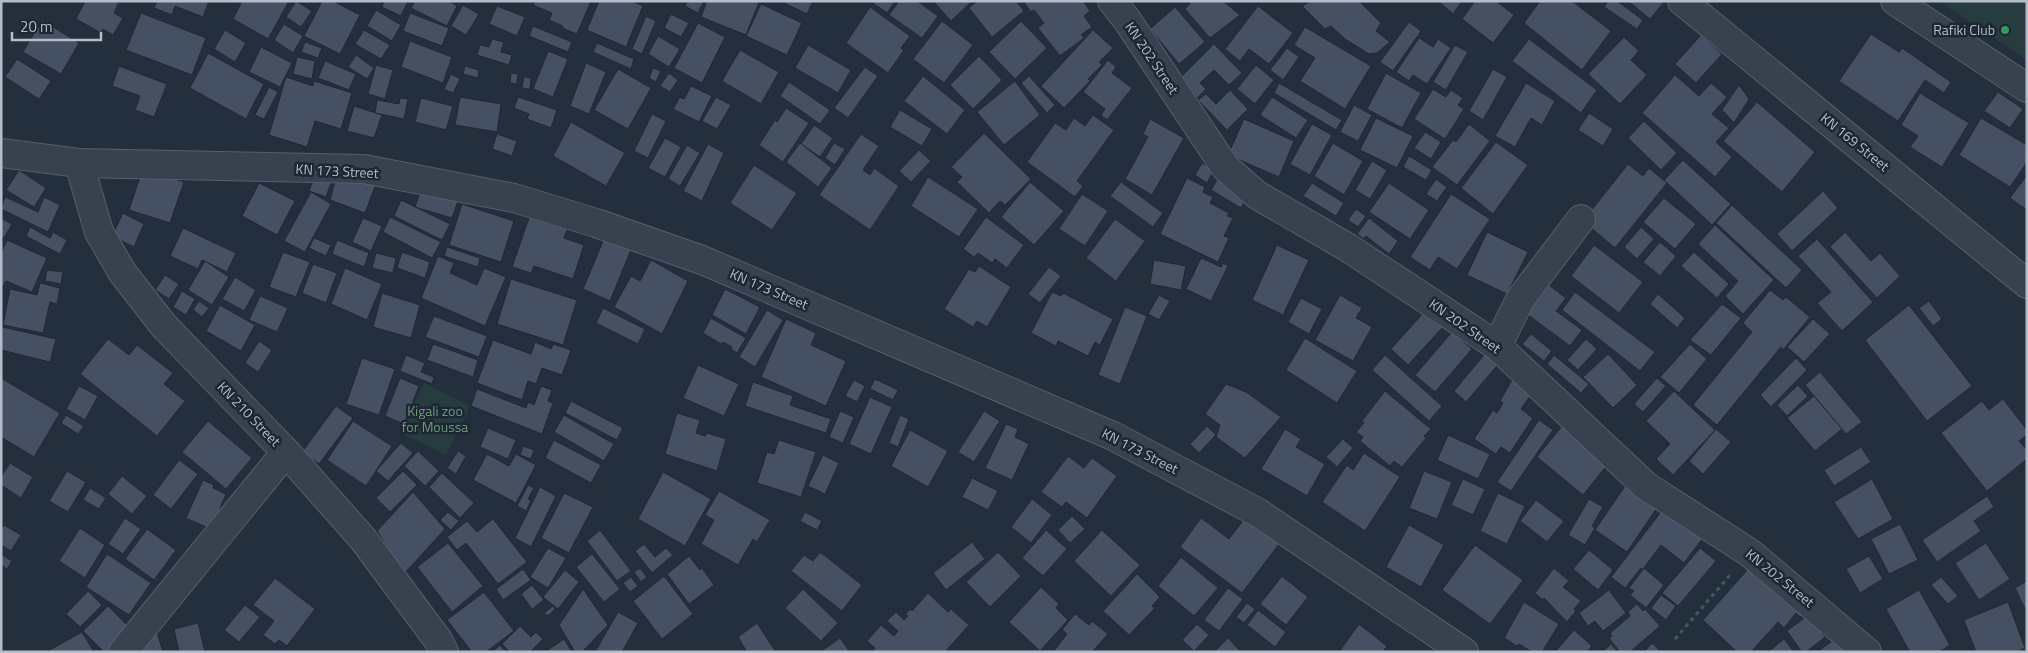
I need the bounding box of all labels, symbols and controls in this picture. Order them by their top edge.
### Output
scale bar [12,10,101,42]
text: 20 m [20,15,53,38]
street label: KN 202 Street [1120,17,1184,98]
place label: Rafiki Club [1933,19,1995,40]
marker: Rafiki Club [1999,24,2011,36]
street label: KN 169 Street [1816,107,1894,176]
street label: KN 173 Street [295,158,379,183]
street label: KN 173 Street [727,263,812,314]
street label: KN 202 Street [1425,293,1505,358]
street label: KN 210 Street [213,376,286,451]
park label: Kigali zoo for Moussa [402,400,468,437]
street label: KN 173 Street [1098,422,1182,479]
street label: KN 202 Street [1741,543,1819,612]

